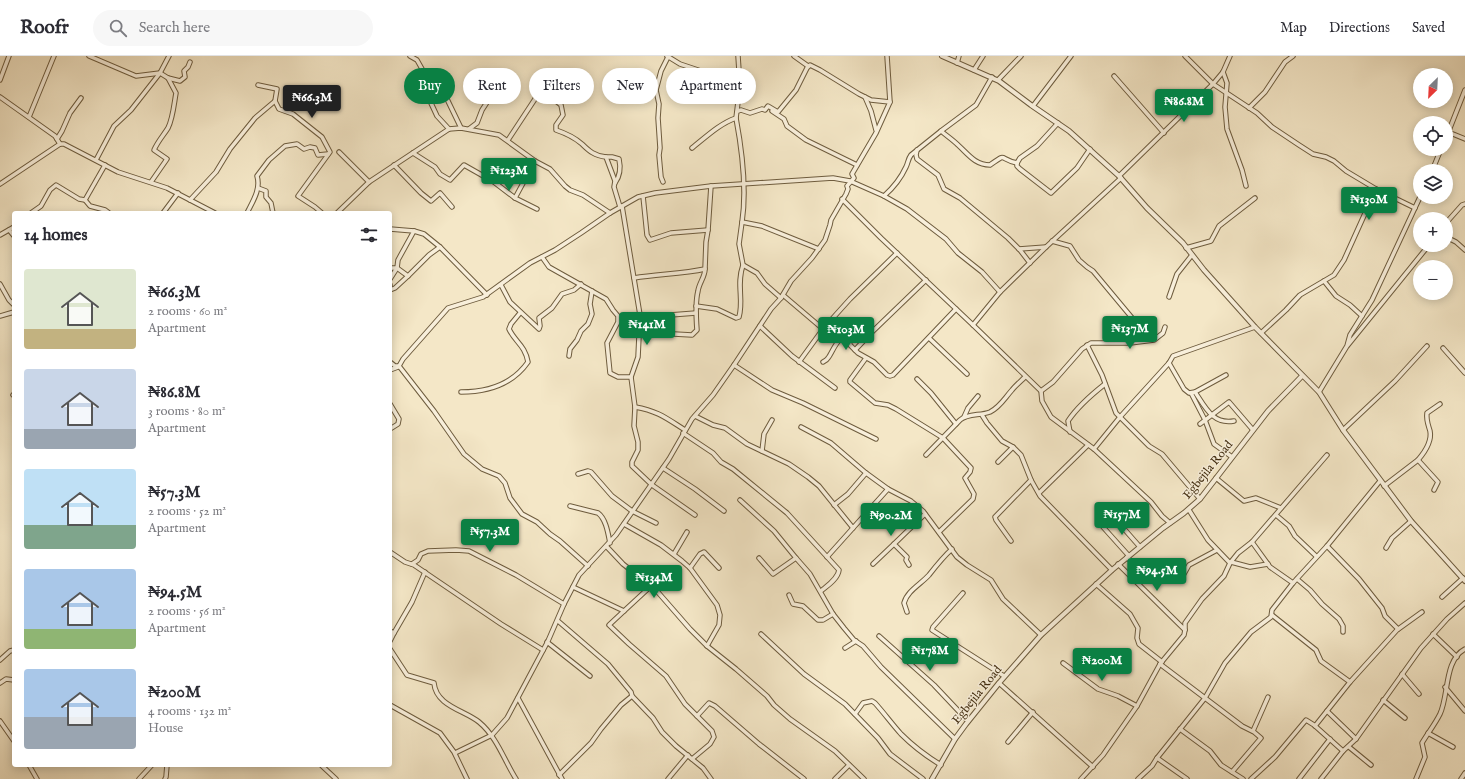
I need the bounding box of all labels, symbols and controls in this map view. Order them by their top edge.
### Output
search box [93,10,373,46]
text: Roofr [20,16,69,40]
icon: search [107,17,129,39]
text: Search here [139,18,210,37]
text: Map [1280,19,1307,37]
text: Directions [1329,19,1390,37]
text: Saved [1412,19,1445,37]
chip: Buy [404,68,455,104]
chip: Rent [463,68,521,104]
chip: Filters [529,68,594,104]
chip: New [602,68,658,104]
chip: Apartment [666,68,756,104]
north arrow [1413,68,1453,108]
map controls [1413,68,1453,300]
pin: ₦66.3M [279,85,345,119]
text: ₦66.3M [292,89,332,106]
pin: ₦86.8M [1151,89,1217,123]
text: ₦86.8M [1164,93,1204,110]
button: locate [1413,116,1453,156]
pin: ₦123M [481,158,537,192]
text: ₦123M [490,162,528,179]
button: layers [1413,164,1453,204]
pin: ₦130M [1341,187,1397,221]
text: ₦130M [1350,191,1388,208]
button: + [1413,212,1453,252]
icon: filters [358,224,380,246]
text: 14 homes [24,225,87,246]
button: − [1413,260,1453,300]
text: ₦66.3M [148,282,201,303]
icon: home [56,285,104,333]
text: 2 rooms · 60 m² [148,303,227,320]
pin: ₦141M [619,312,675,346]
text: ₦141M [628,316,666,333]
pin: ₦137M [1102,316,1158,350]
pin: ₦103M [818,317,874,351]
text: Apartment [148,320,206,337]
text: ₦137M [1111,320,1149,337]
text: ₦103M [827,321,865,338]
text: ₦86.8M [148,382,200,403]
icon: home [56,385,104,433]
text: 3 rooms · 80 m² [148,403,226,420]
text: Apartment [148,420,206,437]
street label: Egbejila Road [1180,437,1237,502]
text: ₦57.3M [148,482,200,503]
icon: home [56,485,104,533]
pin: ₦157M [1094,502,1150,536]
text: 2 rooms · 52 m² [148,503,226,520]
pin: ₦90.2M [858,503,924,537]
text: ₦157M [1103,506,1141,523]
text: ₦90.2M [870,507,912,524]
pin: ₦57.3M [457,519,523,553]
text: Apartment [148,520,206,537]
text: ₦57.3M [470,523,510,540]
pin: ₦94.5M [1124,558,1190,592]
text: ₦94.5M [1136,562,1178,579]
pin: ₦134M [626,565,682,599]
text: ₦134M [635,569,673,586]
text: ₦94.5M [148,582,202,603]
icon: home [56,585,104,633]
text: 2 rooms · 56 m² [148,603,226,620]
text: Apartment [148,620,206,637]
pin: ₦178M [902,638,958,672]
text: ₦178M [911,642,949,659]
pin: ₦200M [1074,648,1130,682]
text: ₦200M [1082,652,1122,669]
street label: Egbejila Road [949,662,1006,727]
text: ₦200M [148,682,201,703]
icon: home [56,685,104,733]
text: 4 rooms · 132 m² [148,703,231,720]
text: House [148,720,183,737]

